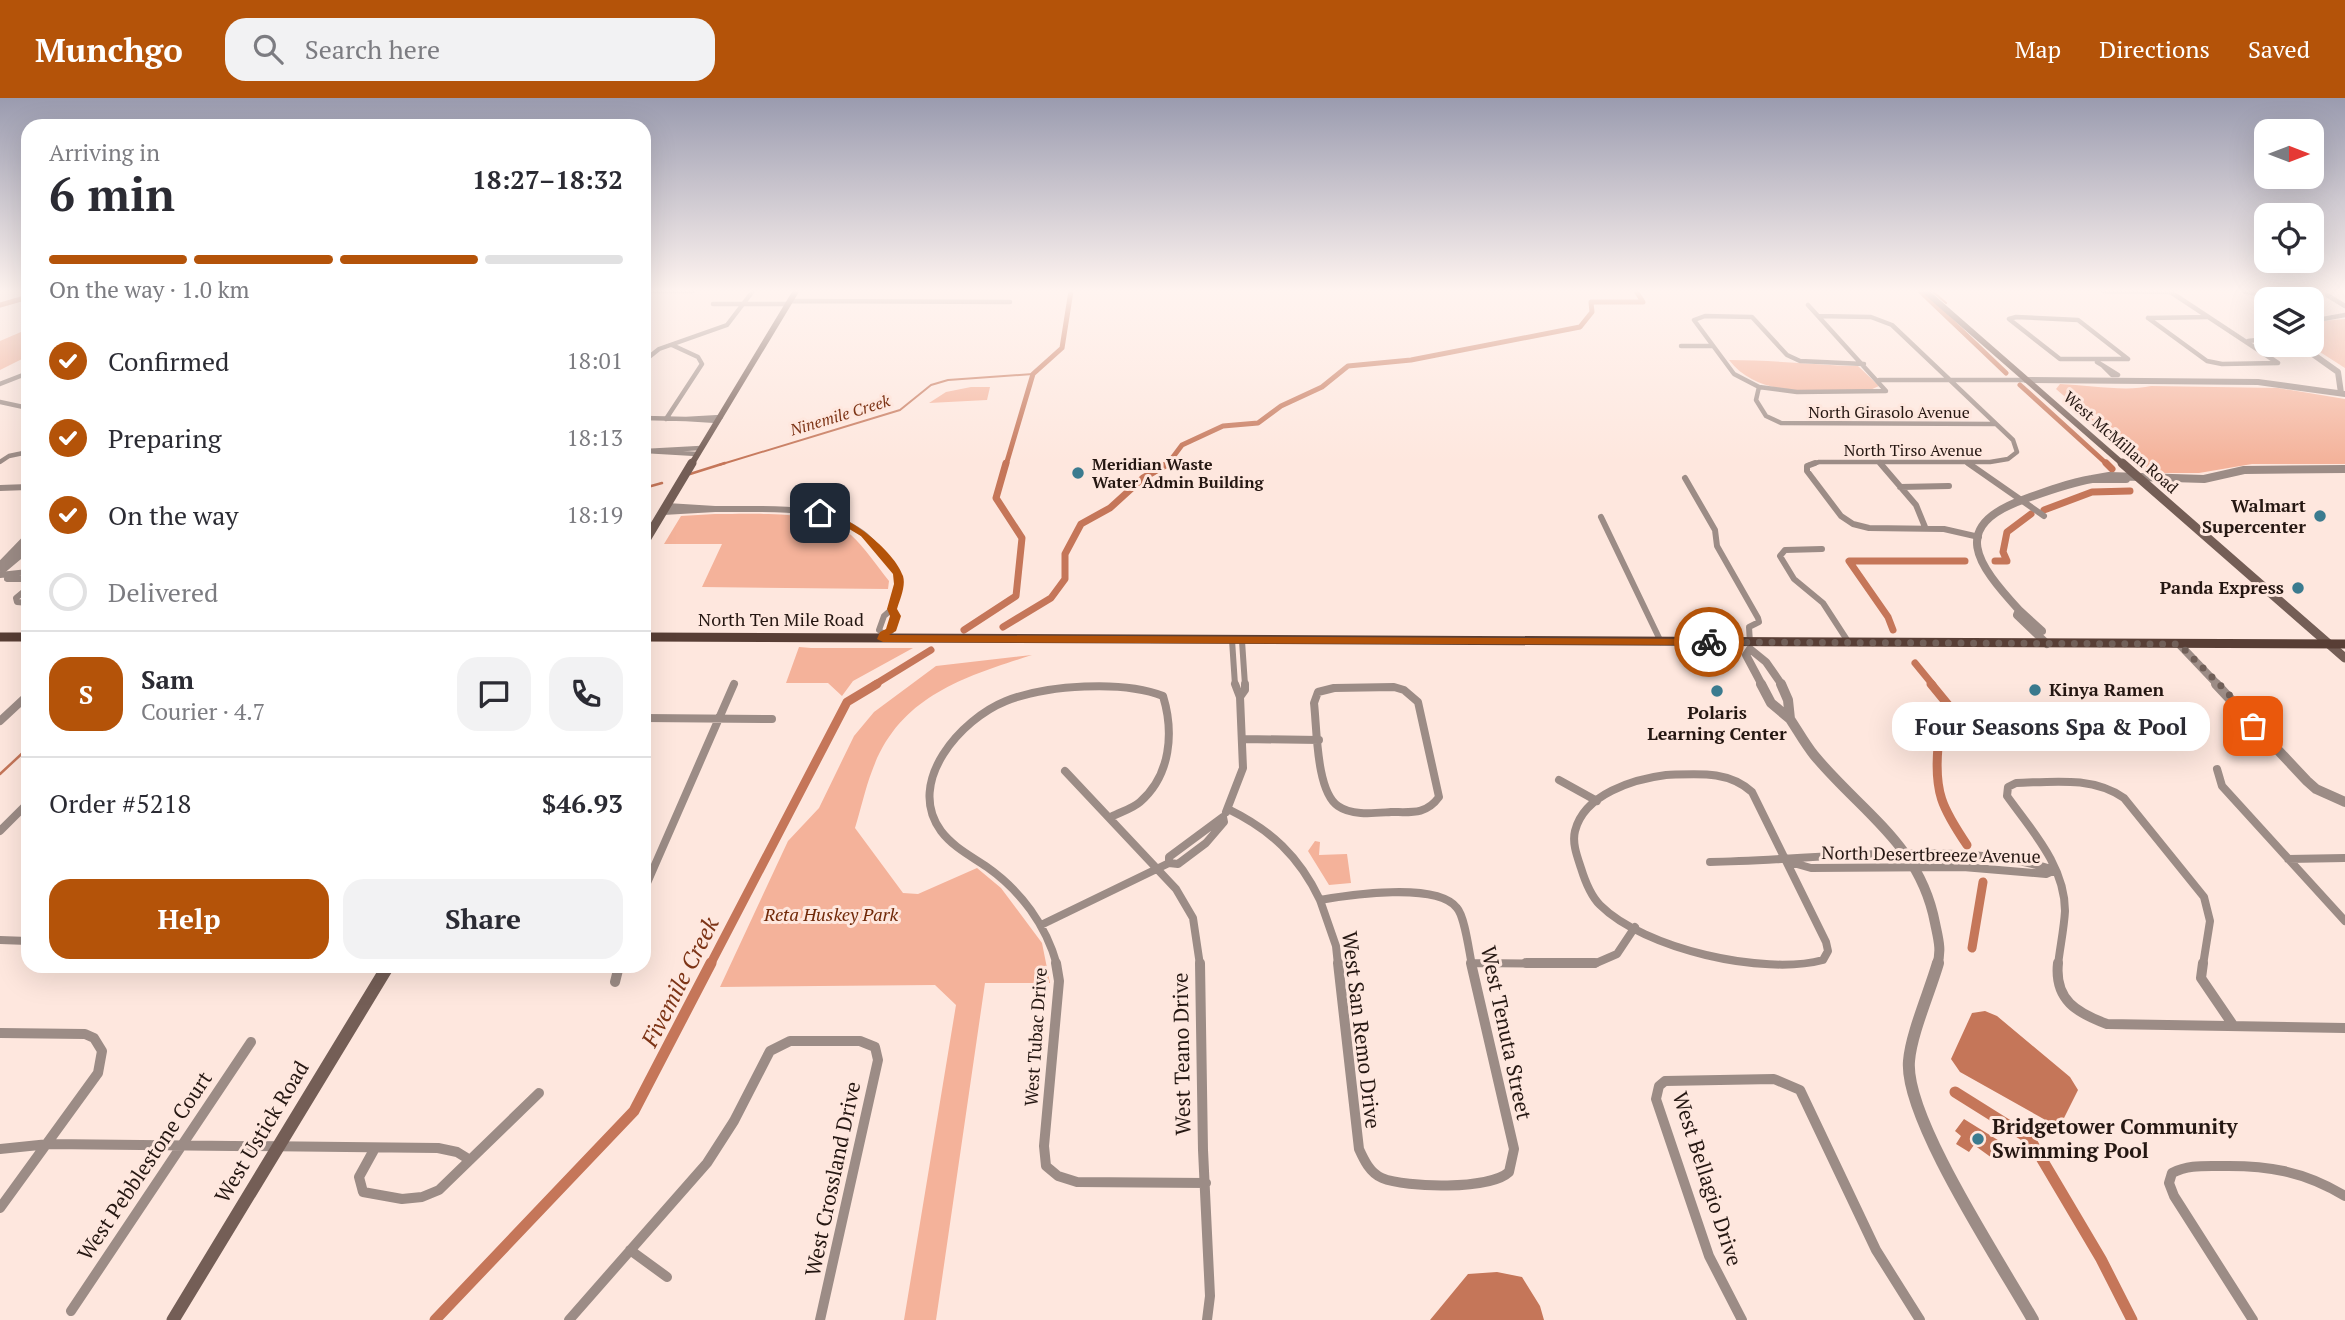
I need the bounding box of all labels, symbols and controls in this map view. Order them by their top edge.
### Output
search box [225,18,715,81]
text: Munchgo [35,28,183,71]
icon: search [249,30,287,68]
text: Search here [305,32,440,66]
text: Map [2015,33,2061,65]
text: Directions [2099,33,2210,65]
text: Saved [2248,33,2310,65]
north arrow [2254,119,2324,189]
map controls [2254,119,2324,357]
text: Arriving in [49,137,160,168]
text: 18:27–18:32 [472,162,623,196]
text: 6 min [49,163,175,224]
button: locate [2254,203,2324,273]
text: On the way · 1.0 km [49,274,249,305]
button: layers [2254,287,2324,357]
icon: check [49,342,87,380]
text: Confirmed [108,344,229,378]
text: 18:01 [566,345,623,376]
street label: West McMillan Road [2059,386,2183,498]
water label: Ninemile Creek [786,389,893,441]
street label: North Girasolo Avenue [1808,401,1970,423]
icon: check [49,419,87,457]
text: Preparing [108,421,221,455]
text: 18:13 [566,422,623,453]
street label: North Tirso Avenue [1844,439,1982,461]
place label: Meridian Waste Water Admin Building [1092,453,1264,493]
marker: Meridian Waste Water Admin Building [1070,465,1086,481]
pin [790,483,850,543]
place label: Walmart Supercenter [2202,493,2306,538]
icon: home [801,494,839,532]
icon: check [49,496,87,534]
text: On the way [108,498,239,532]
text: 18:19 [566,499,623,530]
marker: Walmart Supercenter [2312,508,2328,524]
text: Delivered [108,575,218,609]
place label: Panda Express [2160,575,2284,599]
marker: Panda Express [2290,580,2306,596]
street label: North Ten Mile Road [698,607,864,631]
courier [1674,607,1744,677]
icon: bike [1690,623,1728,661]
button: chat [457,657,531,731]
button: phone [549,657,623,731]
text: Sam [141,662,194,696]
text: S [79,677,93,711]
place label: Kinya Ramen [2049,677,2165,701]
marker: Kinya Ramen [2027,682,2043,698]
marker: Polaris Learning Center [1709,683,1725,699]
text: Courier · 4.7 [141,696,265,727]
pin [2223,696,2283,756]
place label: Polaris Learning Center [1647,700,1787,745]
callout: Four Seasons Spa & Pool [1892,702,2211,750]
icon: bag [2234,707,2272,745]
text: Four Seasons Spa & Pool [1915,711,2187,742]
text: Order #5218 [49,786,191,820]
text: $46.93 [542,786,623,820]
street label: North Desertbreeze Avenue [1821,840,2041,868]
button: Help [49,879,329,959]
button: Share [343,879,623,959]
park label: Reta Huskey Park [763,902,898,926]
water label: Fivemile Creek [633,911,726,1053]
street label: West San Remo Drive [1336,930,1388,1130]
street label: West Tenuta Street [1475,943,1539,1123]
street label: West Tubac Drive [1018,967,1052,1107]
street label: West Teano Drive [1166,972,1196,1136]
street label: West Ustick Road [208,1055,315,1208]
street label: West Pebblestone Court [70,1065,218,1265]
street label: West Crossland Drive [798,1079,866,1279]
street label: West Bellagio Drive [1667,1088,1749,1269]
place label: Bridgetower Community Swimming Pool [1992,1112,2239,1164]
marker: Bridgetower Community Swimming Pool [1970,1131,1986,1147]

